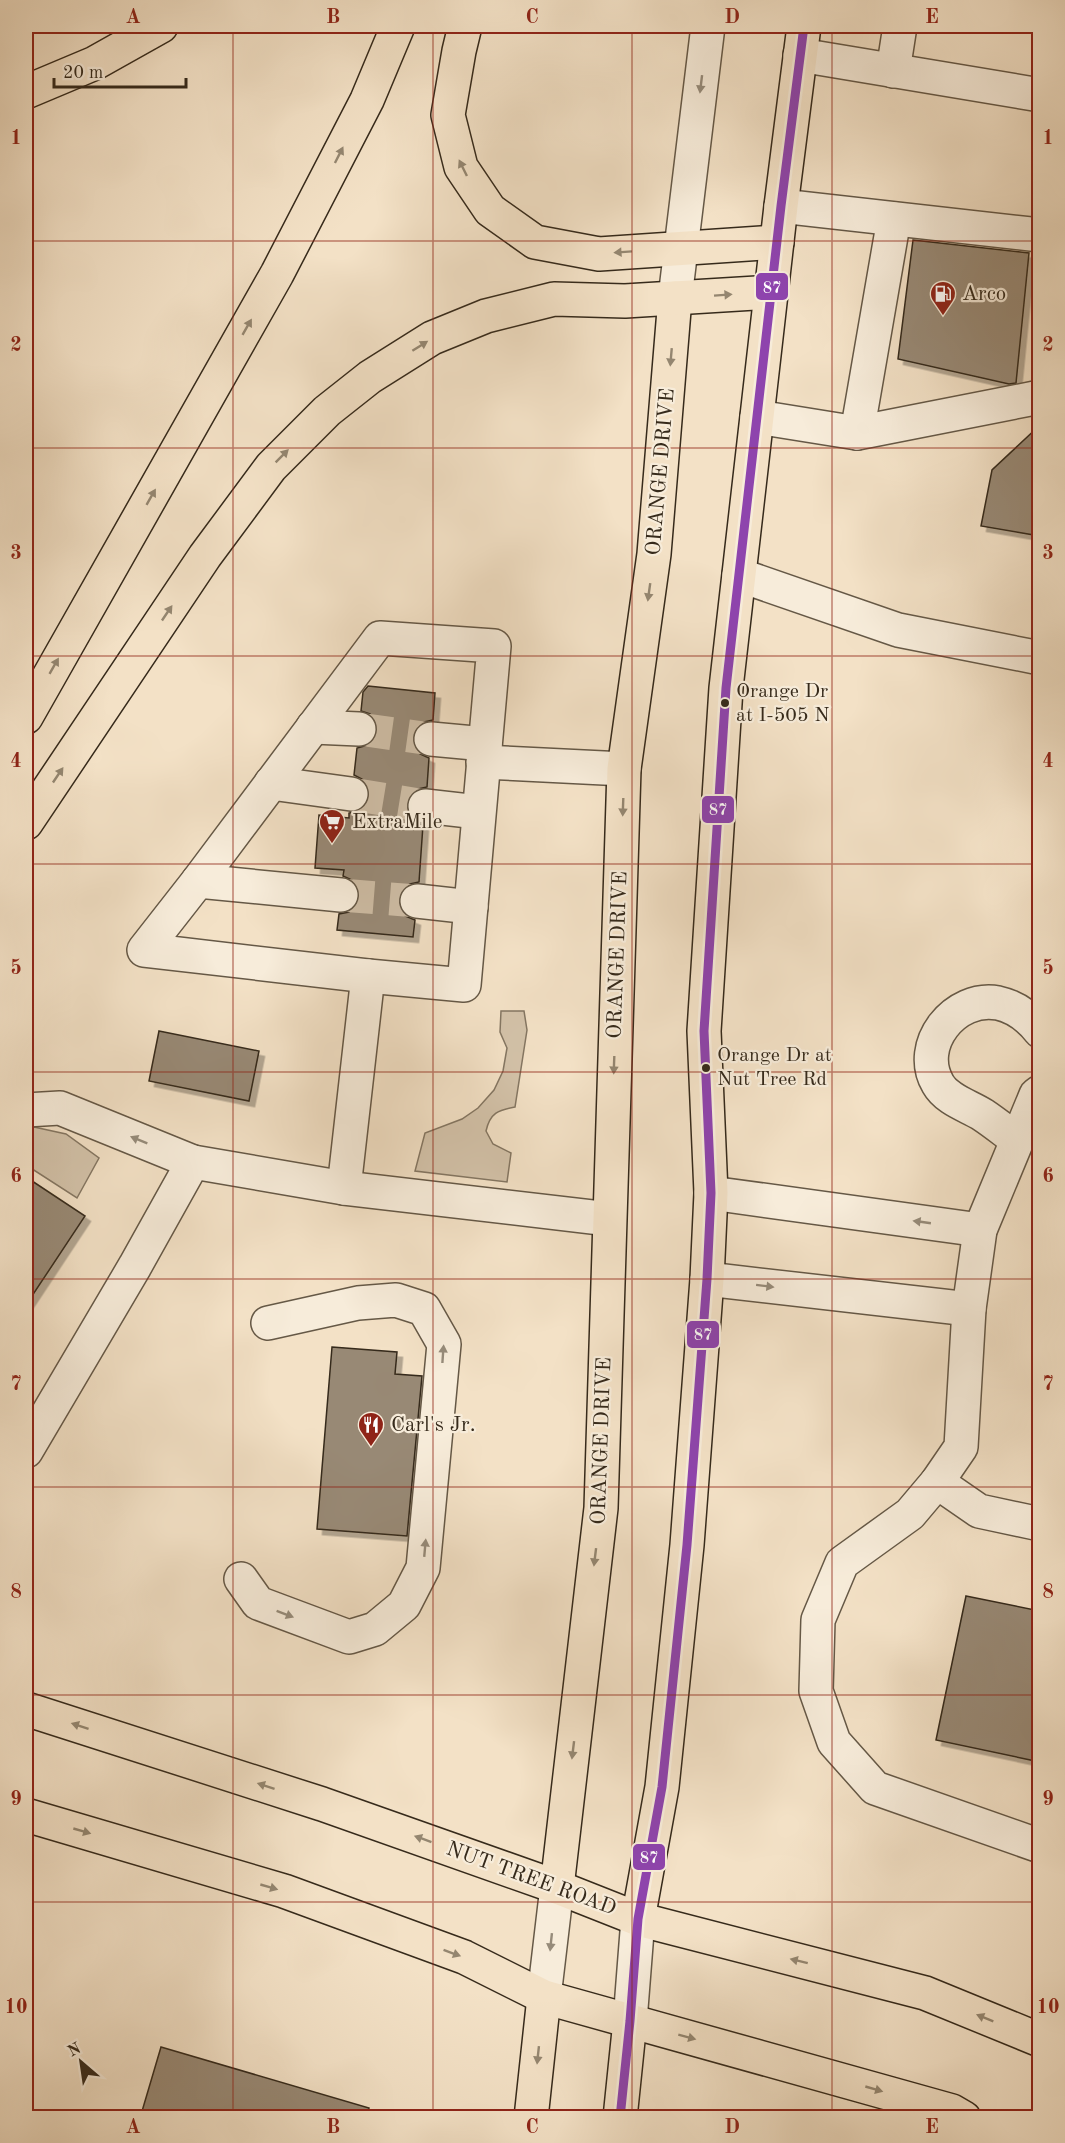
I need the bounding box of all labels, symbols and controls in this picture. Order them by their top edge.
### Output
text: A [125,8,141,28]
text: B [326,8,340,28]
text: C [525,8,539,28]
text: D [724,8,740,28]
text: E [925,8,939,28]
scale bar [54,51,186,89]
text: 20 m [63,64,103,82]
one-way arrow [696,74,706,93]
text: 1 [10,129,22,149]
text: 1 [1042,129,1054,149]
one-way arrow [333,146,343,164]
one-way arrow [459,159,469,177]
one-way arrow [614,247,633,257]
line badge: 87 [755,272,789,301]
fuel station icon: Arco [928,279,958,317]
text: 87 [763,281,781,297]
place label: Arco [962,284,1006,305]
one-way arrow [714,290,733,300]
one-way arrow [242,318,252,335]
text: 2 [10,336,22,356]
text: 2 [1042,336,1054,356]
one-way arrow [411,340,428,351]
one-way arrow [666,347,675,366]
street label: ORANGE DRIVE [643,387,679,557]
one-way arrow [275,448,289,463]
one-way arrow [146,488,156,505]
text: 3 [10,544,22,564]
text: 3 [1042,544,1054,564]
one-way arrow [644,583,653,602]
one-way arrow [161,605,172,621]
one-way arrow [49,658,60,674]
place label: Orange Dr at I-505 N [736,682,830,726]
marker: Orange Dr at I-505 N [719,697,731,709]
text: 4 [10,752,22,772]
text: 4 [1042,752,1054,772]
one-way arrow [52,767,64,783]
line badge: 87 [701,795,735,824]
one-way arrow [618,797,628,816]
text: 87 [709,803,727,819]
supermarket icon: ExtraMile [317,807,347,845]
place label: ExtraMile [352,812,442,833]
street label: ORANGE DRIVE [605,871,631,1039]
text: 5 [10,958,22,979]
text: 5 [1042,958,1054,979]
place label: Orange Dr at Nut Tree Rd [717,1046,832,1090]
one-way arrow [610,1055,619,1074]
marker: Orange Dr at Nut Tree Rd [700,1062,712,1074]
one-way arrow [130,1135,148,1144]
text: 6 [10,1167,22,1187]
text: 6 [1042,1167,1054,1187]
one-way arrow [912,1217,931,1226]
one-way arrow [756,1281,775,1291]
line badge: 87 [686,1320,720,1349]
text: 87 [694,1328,712,1344]
one-way arrow [438,1344,447,1363]
street label: ORANGE DRIVE [589,1357,615,1525]
text: 7 [10,1375,22,1395]
text: 7 [1042,1375,1054,1395]
restaurant icon: Carl's Jr. [356,1410,386,1448]
place label: Carl's Jr. [391,1415,476,1436]
one-way arrow [420,1538,430,1557]
one-way arrow [590,1547,600,1566]
text: 8 [10,1583,22,1603]
text: 8 [1042,1583,1054,1603]
one-way arrow [276,1609,294,1619]
one-way arrow [71,1721,89,1730]
one-way arrow [568,1741,578,1760]
one-way arrow [257,1781,275,1790]
text: 9 [10,1790,22,1810]
text: 9 [1042,1790,1054,1810]
one-way arrow [73,1827,91,1836]
one-way arrow [413,1834,431,1844]
street label: NUT TREE ROAD [443,1838,619,1920]
line badge: 87 [632,1843,666,1871]
text: 87 [640,1851,658,1867]
one-way arrow [260,1883,278,1892]
one-way arrow [546,1933,555,1952]
one-way arrow [443,1949,461,1958]
one-way arrow [790,1956,808,1965]
text: 10 [4,1998,28,2018]
text: 10 [1036,1998,1060,2018]
one-way arrow [976,2013,994,2023]
north arrow [51,2032,111,2092]
one-way arrow [678,2033,696,2042]
text: N [65,2040,85,2061]
one-way arrow [533,2045,543,2064]
one-way arrow [865,2085,884,2095]
text: A [125,2118,141,2138]
text: B [326,2118,340,2138]
text: C [525,2118,539,2138]
text: D [724,2118,740,2138]
text: E [925,2118,939,2138]

